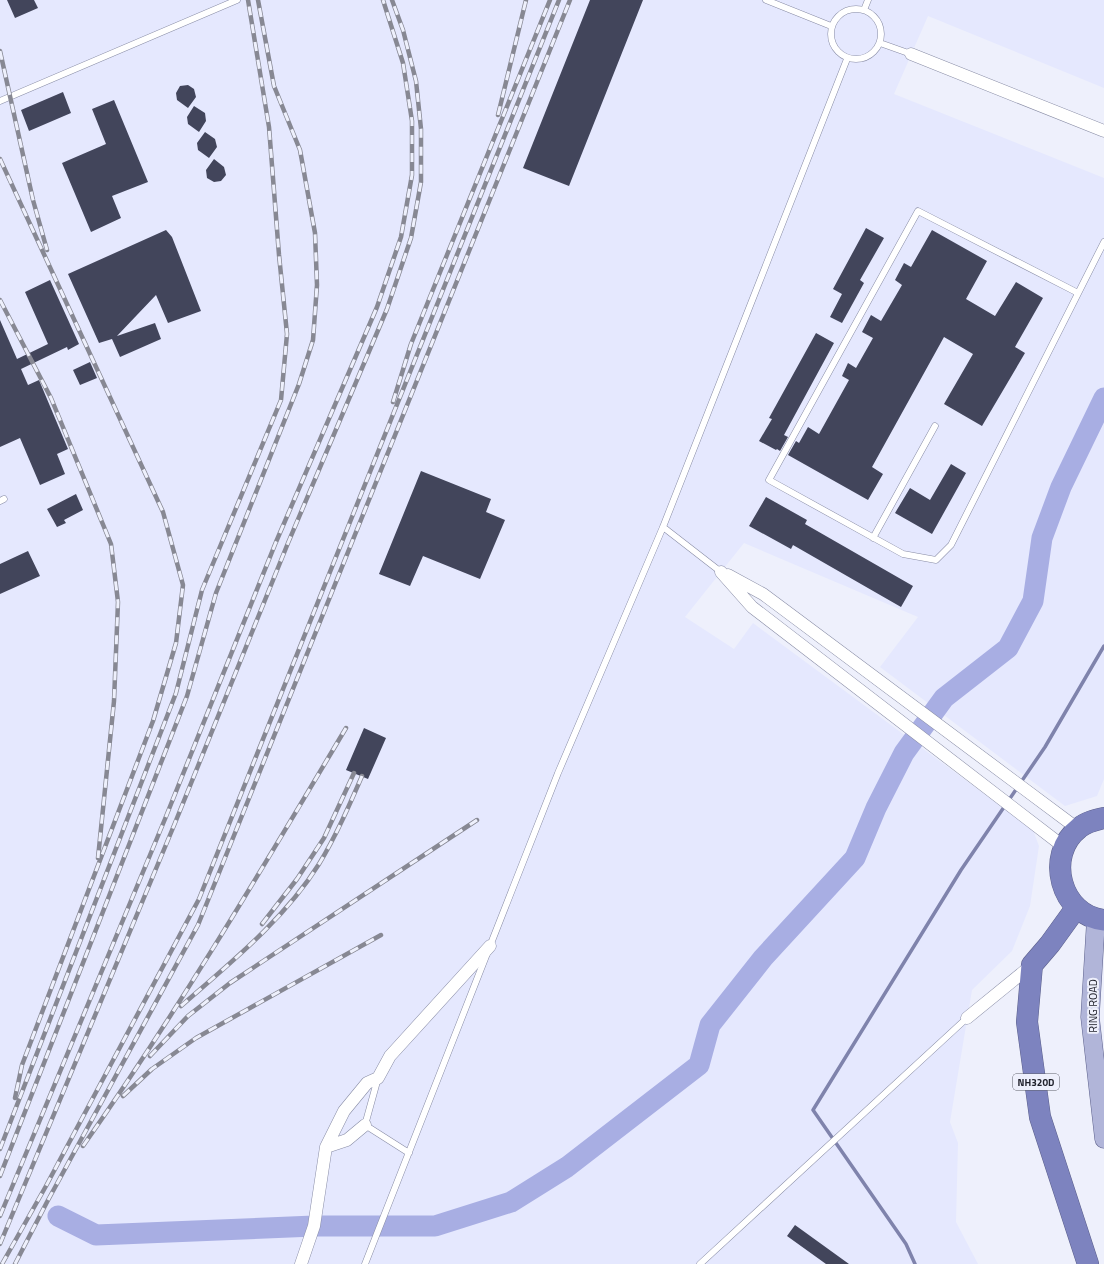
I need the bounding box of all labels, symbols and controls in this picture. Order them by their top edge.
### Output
street label: RING ROAD [1085,979,1101,1033]
road number: NH320D [1013,1074,1059,1090]

